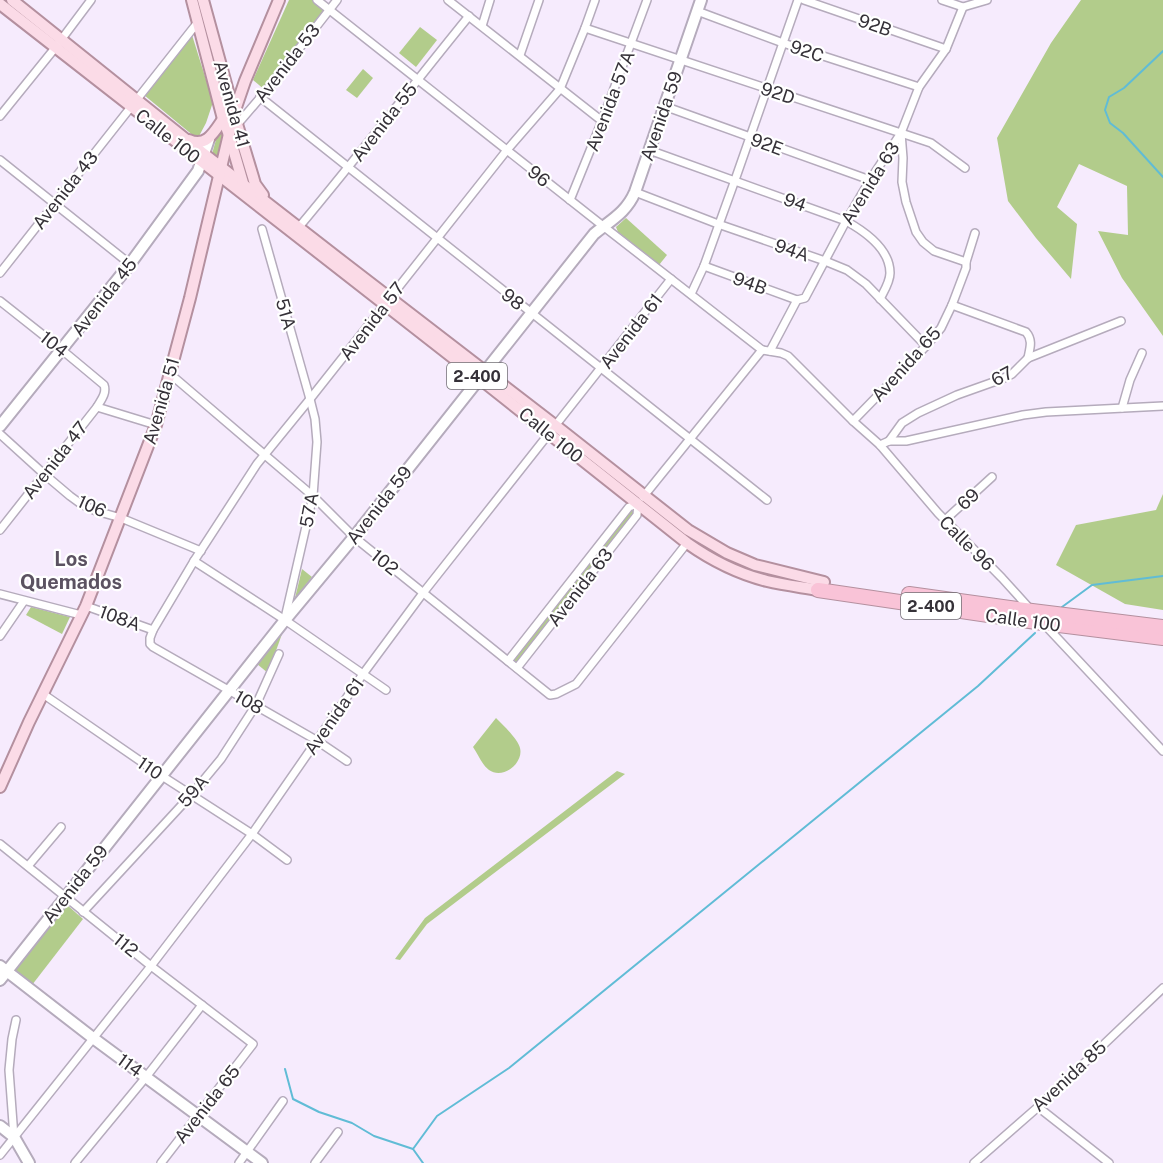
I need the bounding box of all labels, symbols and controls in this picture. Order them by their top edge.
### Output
street label: 92B [855,10,895,40]
street label: Avenida 53 [250,20,324,106]
street label: 92C [787,36,827,66]
street label: Avenida 57A [581,48,639,154]
street label: Avenida 41 [210,58,254,150]
street label: Avenida 59 [636,68,686,164]
street label: 92D [758,78,798,108]
street label: Avenida 55 [347,79,421,165]
street label: Calle 100 [132,104,204,168]
street label: 92E [748,128,786,160]
street label: Avenida 63 [836,138,904,228]
street label: Avenida 43 [28,147,102,233]
street label: 96 [524,161,554,191]
street label: 94 [781,188,809,216]
street label: 94A [772,234,812,266]
street label: Avenida 45 [67,254,141,340]
street label: 94B [730,267,770,299]
street label: Avenida 57 [335,278,409,364]
street label: 98 [498,284,528,314]
street label: Avenida 61 [595,289,667,373]
street label: 51A [272,296,301,332]
street label: Avenida 65 [867,322,945,406]
street label: 104 [36,327,72,361]
street label: Avenida 51 [139,355,183,447]
street label: 67 [987,362,1017,390]
road number: 2-400 [447,363,507,389]
street label: Calle 100 [515,403,587,467]
street label: Avenida 47 [18,417,92,503]
street label: Avenida 59 [342,462,416,548]
street label: 69 [953,484,983,514]
street label: 106 [74,490,110,522]
street label: 57A [295,491,323,529]
street label: Calle 96 [935,511,999,575]
street label: Avenida 63 [543,544,617,630]
street label: 102 [367,545,403,579]
district label: Los Quemados [20,547,122,594]
road number: 2-400 [901,593,961,619]
street label: 108A [96,601,144,635]
street label: Calle 100 [984,604,1062,636]
street label: Avenida 61 [300,673,368,759]
street label: 108 [231,686,267,718]
street label: 110 [133,752,167,784]
street label: 59A [173,771,213,811]
street label: Avenida 59 [38,841,112,927]
street label: 112 [110,929,142,961]
street label: Avenida 85 [1028,1036,1110,1116]
street label: 114 [113,1049,147,1081]
street label: Avenida 65 [170,1061,244,1147]

